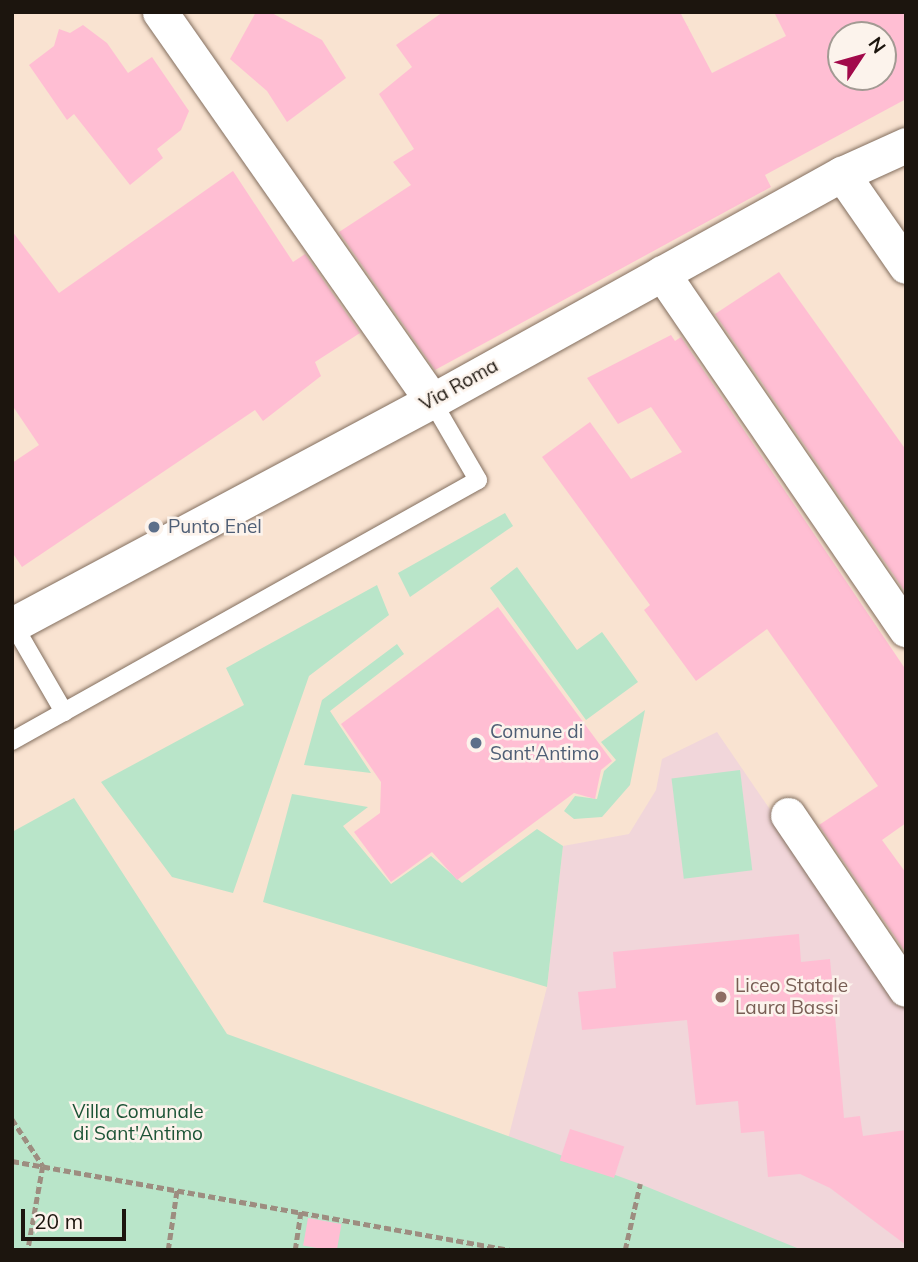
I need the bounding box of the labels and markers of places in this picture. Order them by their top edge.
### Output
place label: Punto Enel [168,516,262,538]
marker: Punto Enel [146,519,162,535]
place label: Comune di Sant'Antimo [490,721,599,765]
marker: Comune di Sant'Antimo [468,735,484,751]
place label: Liceo Statale Laura Bassi [735,975,848,1019]
marker: Liceo Statale Laura Bassi [713,989,729,1005]

